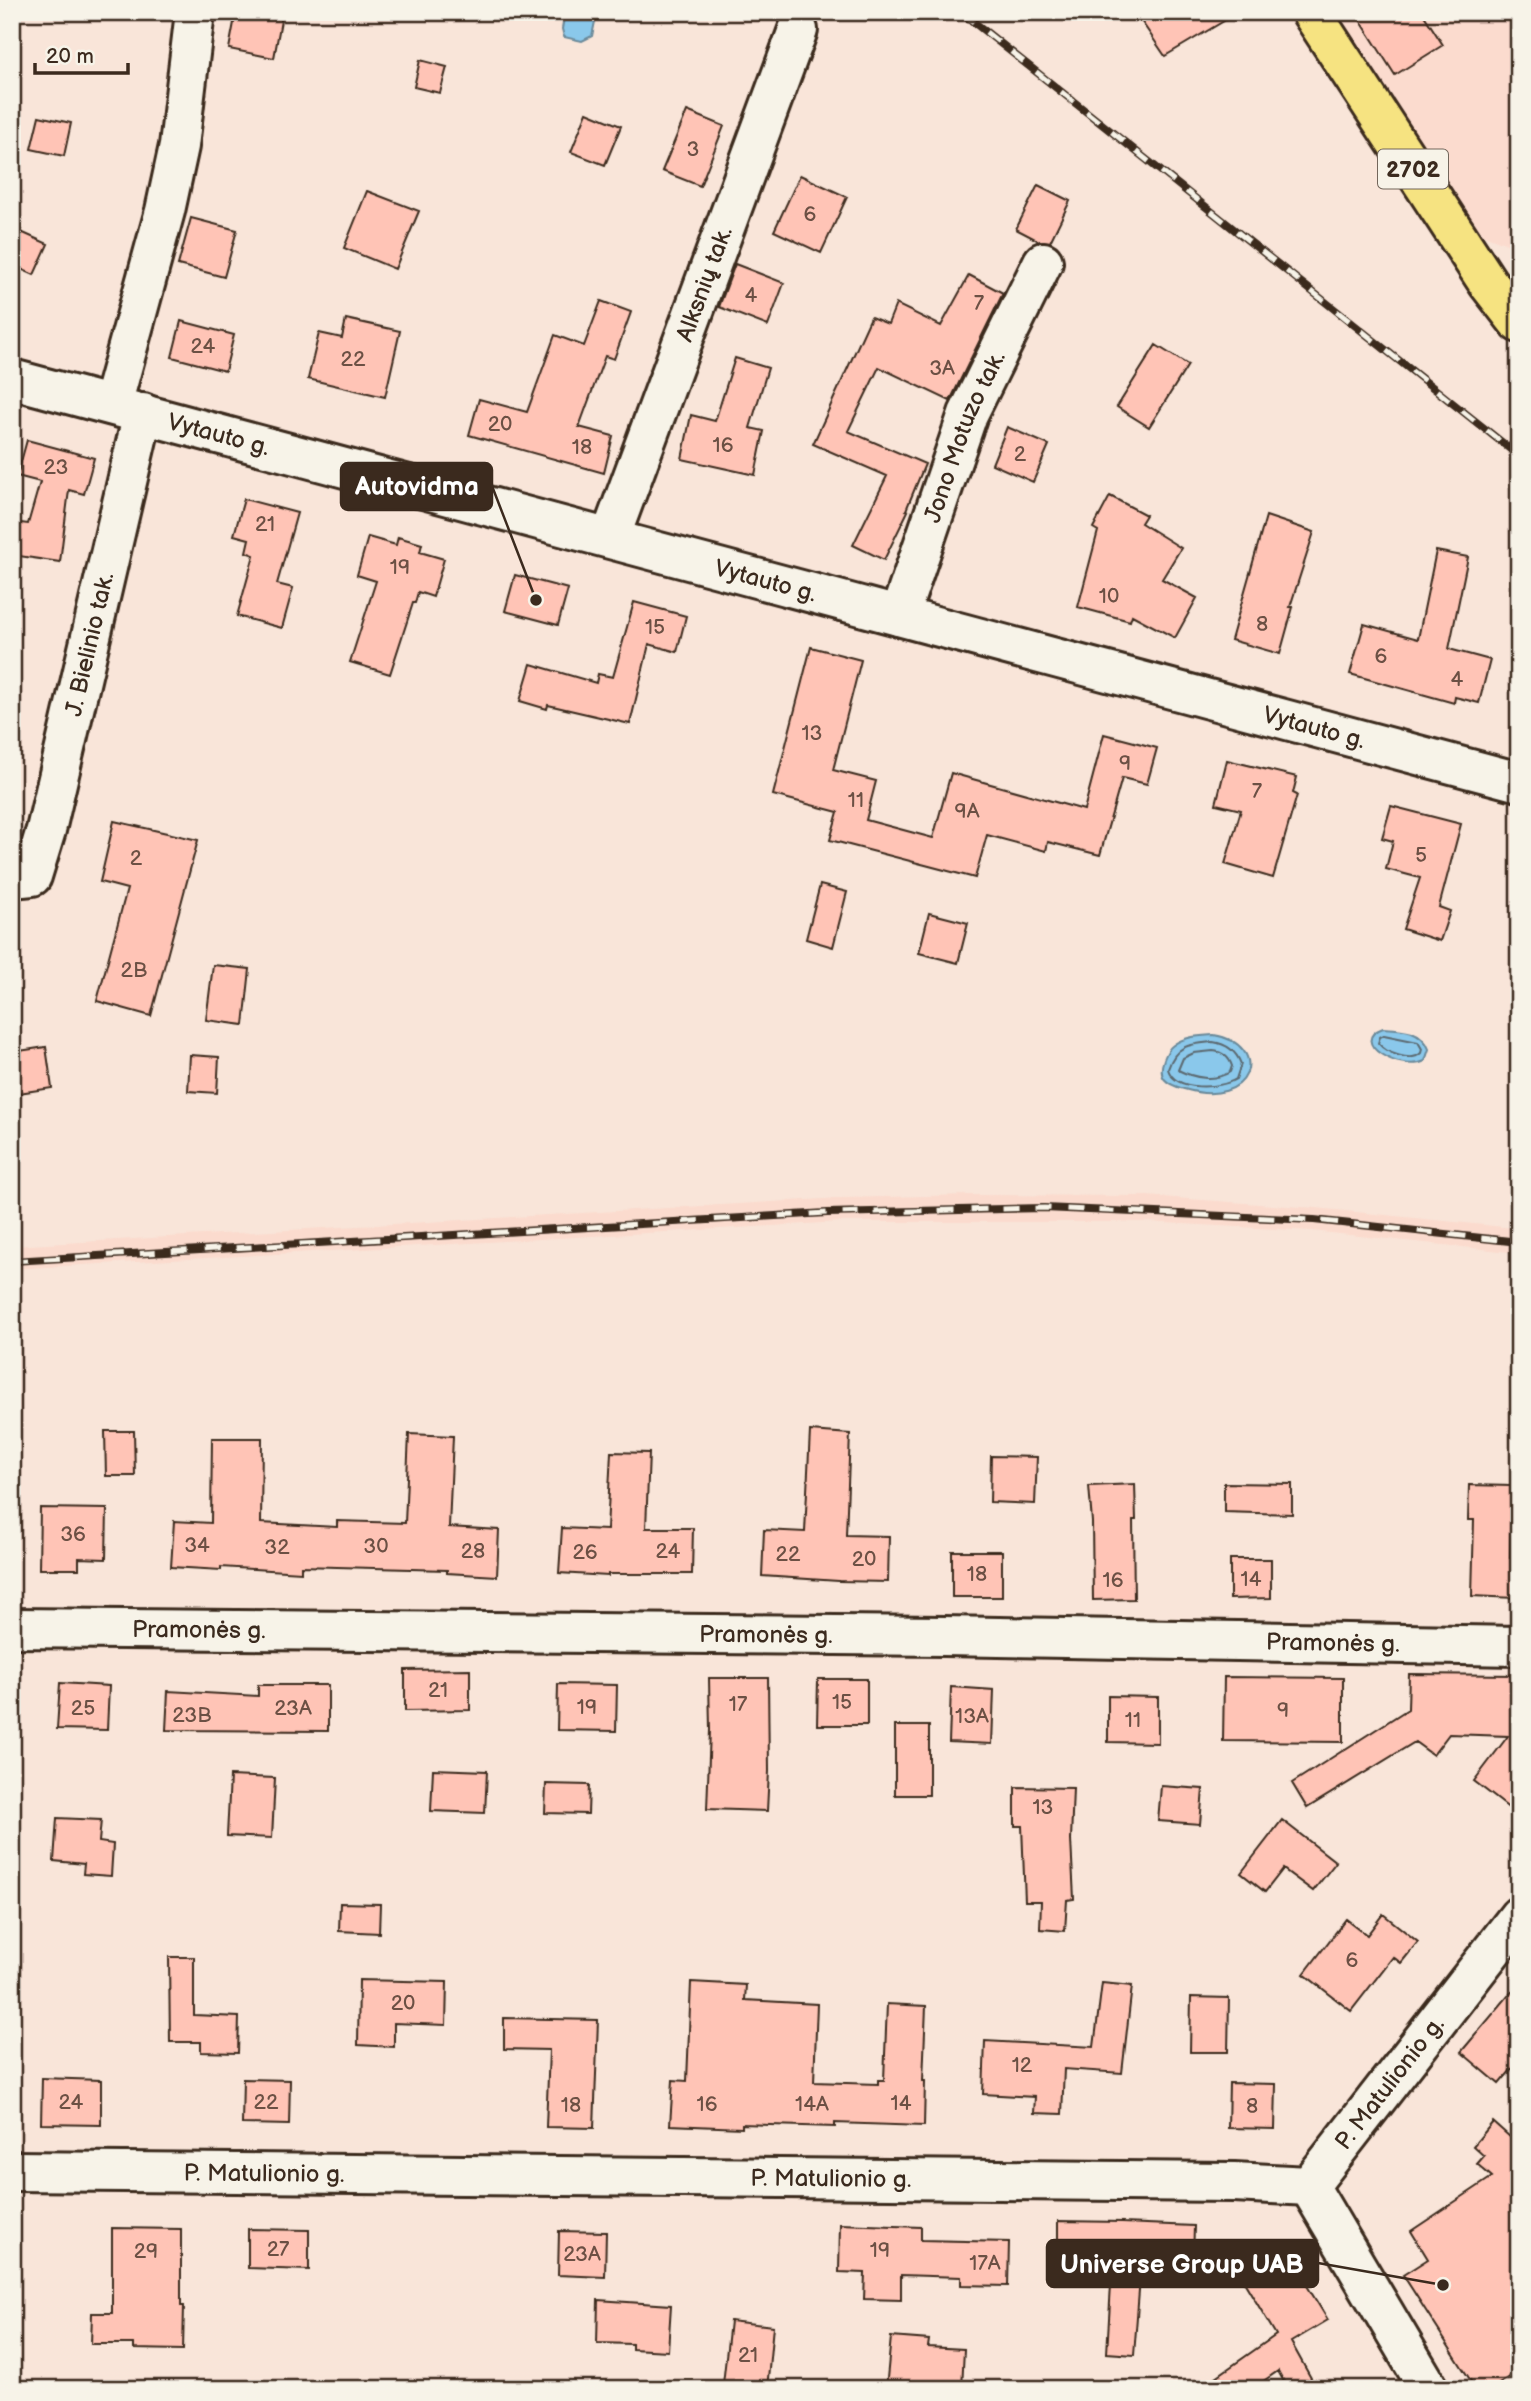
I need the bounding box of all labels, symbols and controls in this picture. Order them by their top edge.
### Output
scale bar [35,32,128,76]
text: 20 m [46,44,94,69]
house number: 3 [687,137,699,162]
road number: 2702 [1378,150,1448,188]
house number: 6 [804,202,817,227]
street label: Alksnių tak. [670,222,739,346]
house number: 4 [745,283,758,308]
house number: 7 [974,291,985,316]
house number: 24 [191,334,216,359]
street label: Jono Motuzo tak. [918,346,1012,526]
house number: 22 [341,347,366,372]
house number: 3A [929,356,955,381]
street label: Vytauto g. [164,407,273,462]
house number: 20 [488,412,512,437]
house number: 16 [713,433,734,458]
house number: 18 [572,435,592,460]
house number: 2 [1014,442,1027,467]
house number: 23 [44,455,68,480]
callout: Autovidma [341,463,492,510]
text: Autovidma [354,472,479,503]
house number: 21 [255,512,275,537]
street label: Vytauto g. [711,553,820,609]
house number: 19 [390,555,410,580]
street label: J. Bielinio tak. [59,569,120,719]
house number: 10 [1099,584,1119,609]
house number: 8 [1256,612,1268,637]
house number: 15 [645,615,665,640]
house number: 6 [1375,644,1388,669]
house number: 4 [1451,667,1464,692]
street label: Vytauto g. [1260,700,1368,755]
house number: 13 [801,721,823,746]
house number: 9 [1119,751,1131,776]
house number: 7 [1252,779,1263,804]
house number: 11 [848,788,864,813]
house number: 9A [955,799,980,824]
house number: 5 [1415,843,1427,868]
house number: 2 [130,846,143,871]
house number: 2B [121,958,147,983]
house number: 36 [60,1522,86,1547]
house number: 34 [184,1533,210,1558]
house number: 30 [363,1534,389,1559]
house number: 32 [264,1535,290,1560]
house number: 28 [461,1539,485,1564]
house number: 24 [656,1539,681,1564]
house number: 26 [572,1540,598,1565]
house number: 22 [776,1542,801,1567]
house number: 20 [852,1547,876,1572]
house number: 18 [967,1562,987,1587]
house number: 14 [1241,1567,1262,1592]
house number: 16 [1103,1568,1124,1593]
street label: Pramonės g. [132,1615,266,1645]
street label: Pramonės g. [699,1620,833,1650]
street label: Pramonės g. [1266,1628,1400,1659]
house number: 21 [428,1678,448,1703]
house number: 15 [832,1690,852,1715]
house number: 17 [729,1692,748,1717]
house number: 19 [577,1695,597,1720]
house number: 25 [71,1696,95,1721]
house number: 23A [274,1696,312,1721]
house number: 9 [1277,1698,1289,1723]
house number: 23B [172,1703,212,1728]
house number: 13A [955,1704,989,1729]
house number: 11 [1125,1708,1141,1733]
house number: 13 [1032,1795,1054,1820]
house number: 6 [1346,1948,1359,1973]
house number: 20 [391,1991,415,2016]
street label: P. Matulionio g. [1329,2011,1451,2155]
house number: 12 [1012,2053,1033,2078]
house number: 24 [59,2090,84,2115]
house number: 22 [254,2090,279,2115]
house number: 14 [891,2091,912,2116]
house number: 16 [697,2092,718,2117]
house number: 14A [795,2092,829,2117]
house number: 18 [561,2093,581,2118]
house number: 8 [1246,2094,1258,2119]
street label: P. Matulionio g. [183,2159,345,2189]
street label: P. Matulionio g. [750,2164,912,2194]
house number: 27 [267,2237,290,2262]
house number: 19 [870,2238,890,2263]
house number: 29 [134,2239,158,2264]
callout: Universe Group UAB [1047,2240,1318,2287]
house number: 23A [563,2242,601,2267]
text: Universe Group UAB [1060,2250,1304,2281]
house number: 17A [969,2251,1001,2276]
house number: 21 [738,2343,758,2368]

